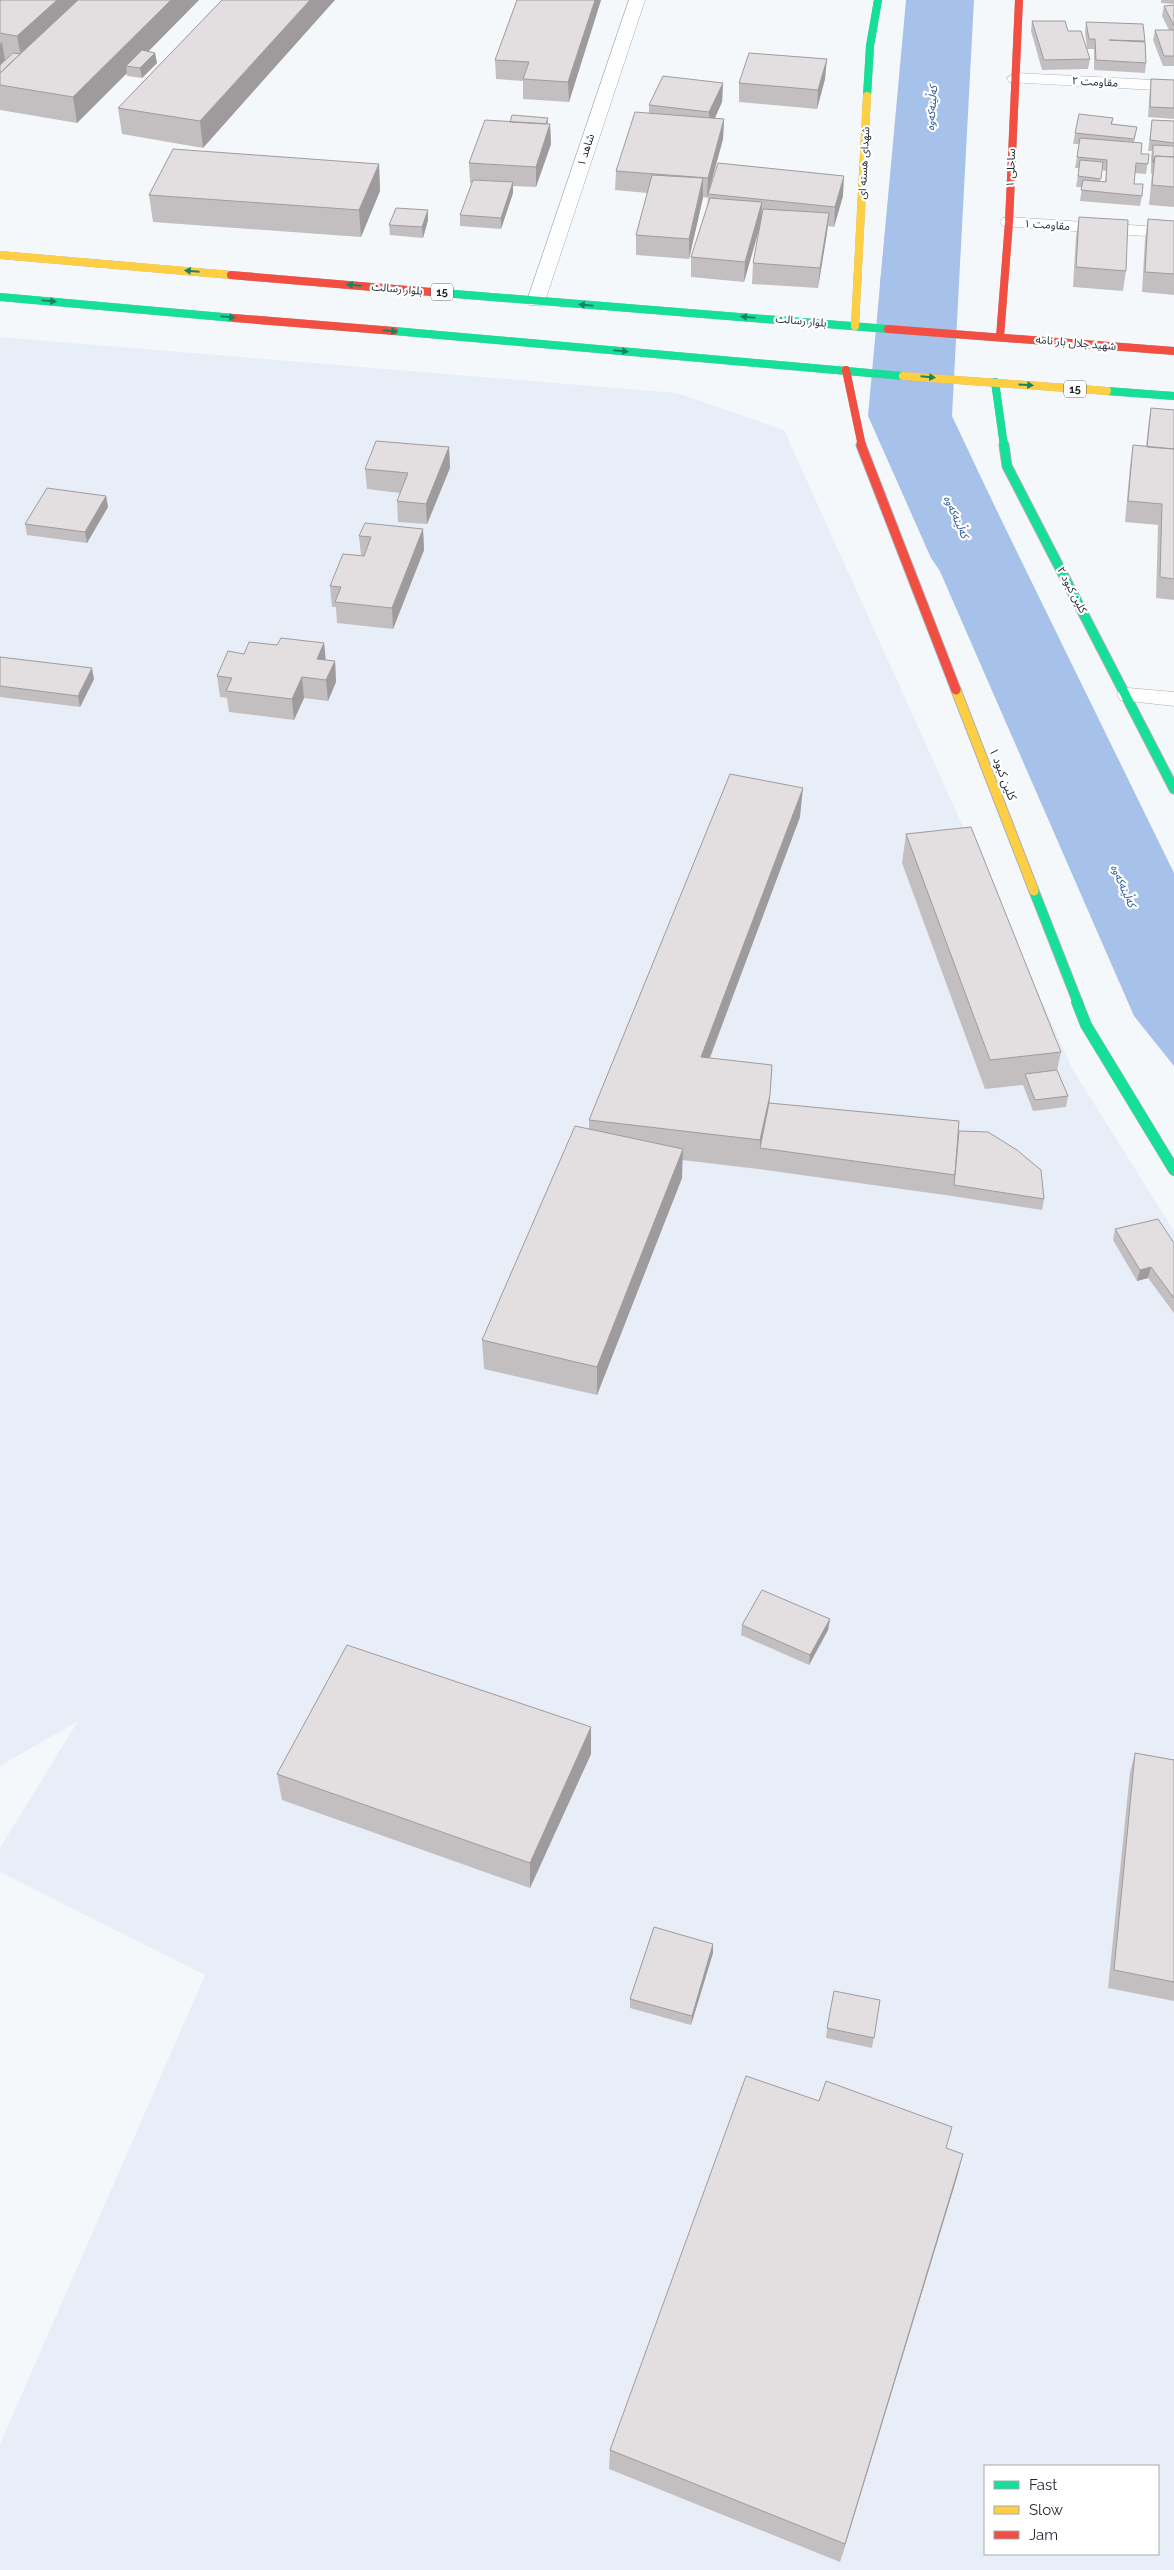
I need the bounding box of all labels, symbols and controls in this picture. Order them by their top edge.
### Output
street label: مقاومت ۲ [1072,74,1119,90]
water label: کەڵینەکەوە [922,82,940,131]
street label: شهدای هسته ای [856,126,872,200]
street label: شاهد ۱ [575,132,597,168]
street label: ساحلی ۱ [1004,148,1018,188]
street label: مقاومت ۱ [1023,217,1071,233]
one-way arrow [184,267,200,275]
street label: بلوار رسالت [371,280,423,298]
one-way arrow [346,281,362,289]
road number: 15 [431,284,453,300]
one-way arrow [41,297,57,305]
one-way arrow [578,300,594,308]
street label: بلوار رسالت [775,312,827,330]
one-way arrow [220,313,236,321]
one-way arrow [740,313,756,321]
one-way arrow [382,327,398,335]
street label: شهید جلال بار نامه [1035,333,1117,353]
one-way arrow [614,347,630,355]
one-way arrow [921,374,937,382]
road number: 15 [1064,380,1086,398]
one-way arrow [1018,381,1034,389]
water label: کەڵینەکەوە [941,493,974,543]
street label: کلین کبود ۲ [1054,565,1090,616]
street label: کلین کبود ۱ [987,746,1020,803]
water label: کەڵینەکەوە [1108,862,1141,912]
legend [984,2465,1159,2555]
text: Fast [1029,2476,1057,2494]
text: Slow [1029,2501,1063,2519]
text: Jam [1029,2526,1058,2544]

